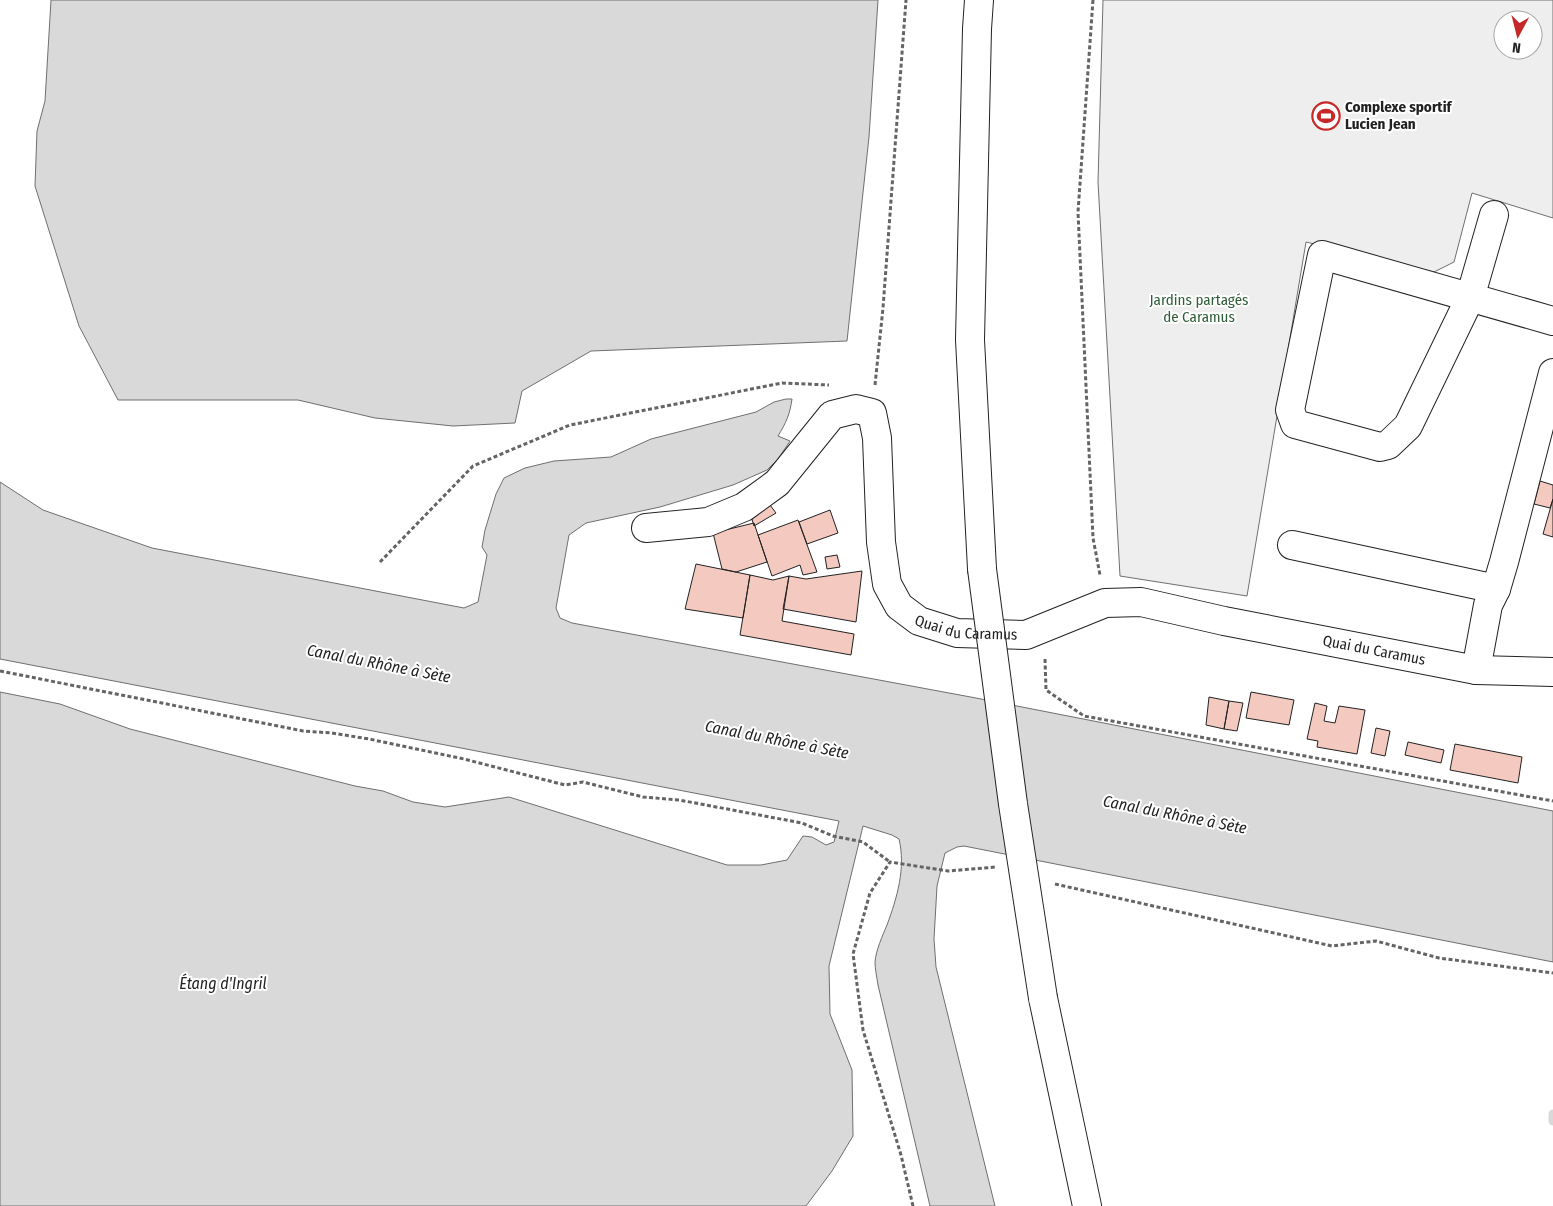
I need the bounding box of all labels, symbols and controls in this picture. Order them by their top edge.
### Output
north arrow [1493,10,1543,60]
text: N [1511,38,1522,56]
place label: Complexe sportif Lucien Jean [1345,98,1453,133]
sports icon: Complexe sportif Lucien Jean [1311,101,1341,131]
park label: Jardins partagés de Caramus [1150,291,1248,326]
street label: Quai du Caramus [913,611,1018,644]
street label: Quai du Caramus [1321,631,1427,669]
water label: Canal du Rhône à Sète [305,640,453,687]
water label: Canal du Rhône à Sète [703,716,851,763]
water label: Canal du Rhône à Sète [1101,791,1249,838]
water label: Étang d'Ingril [179,973,267,993]

